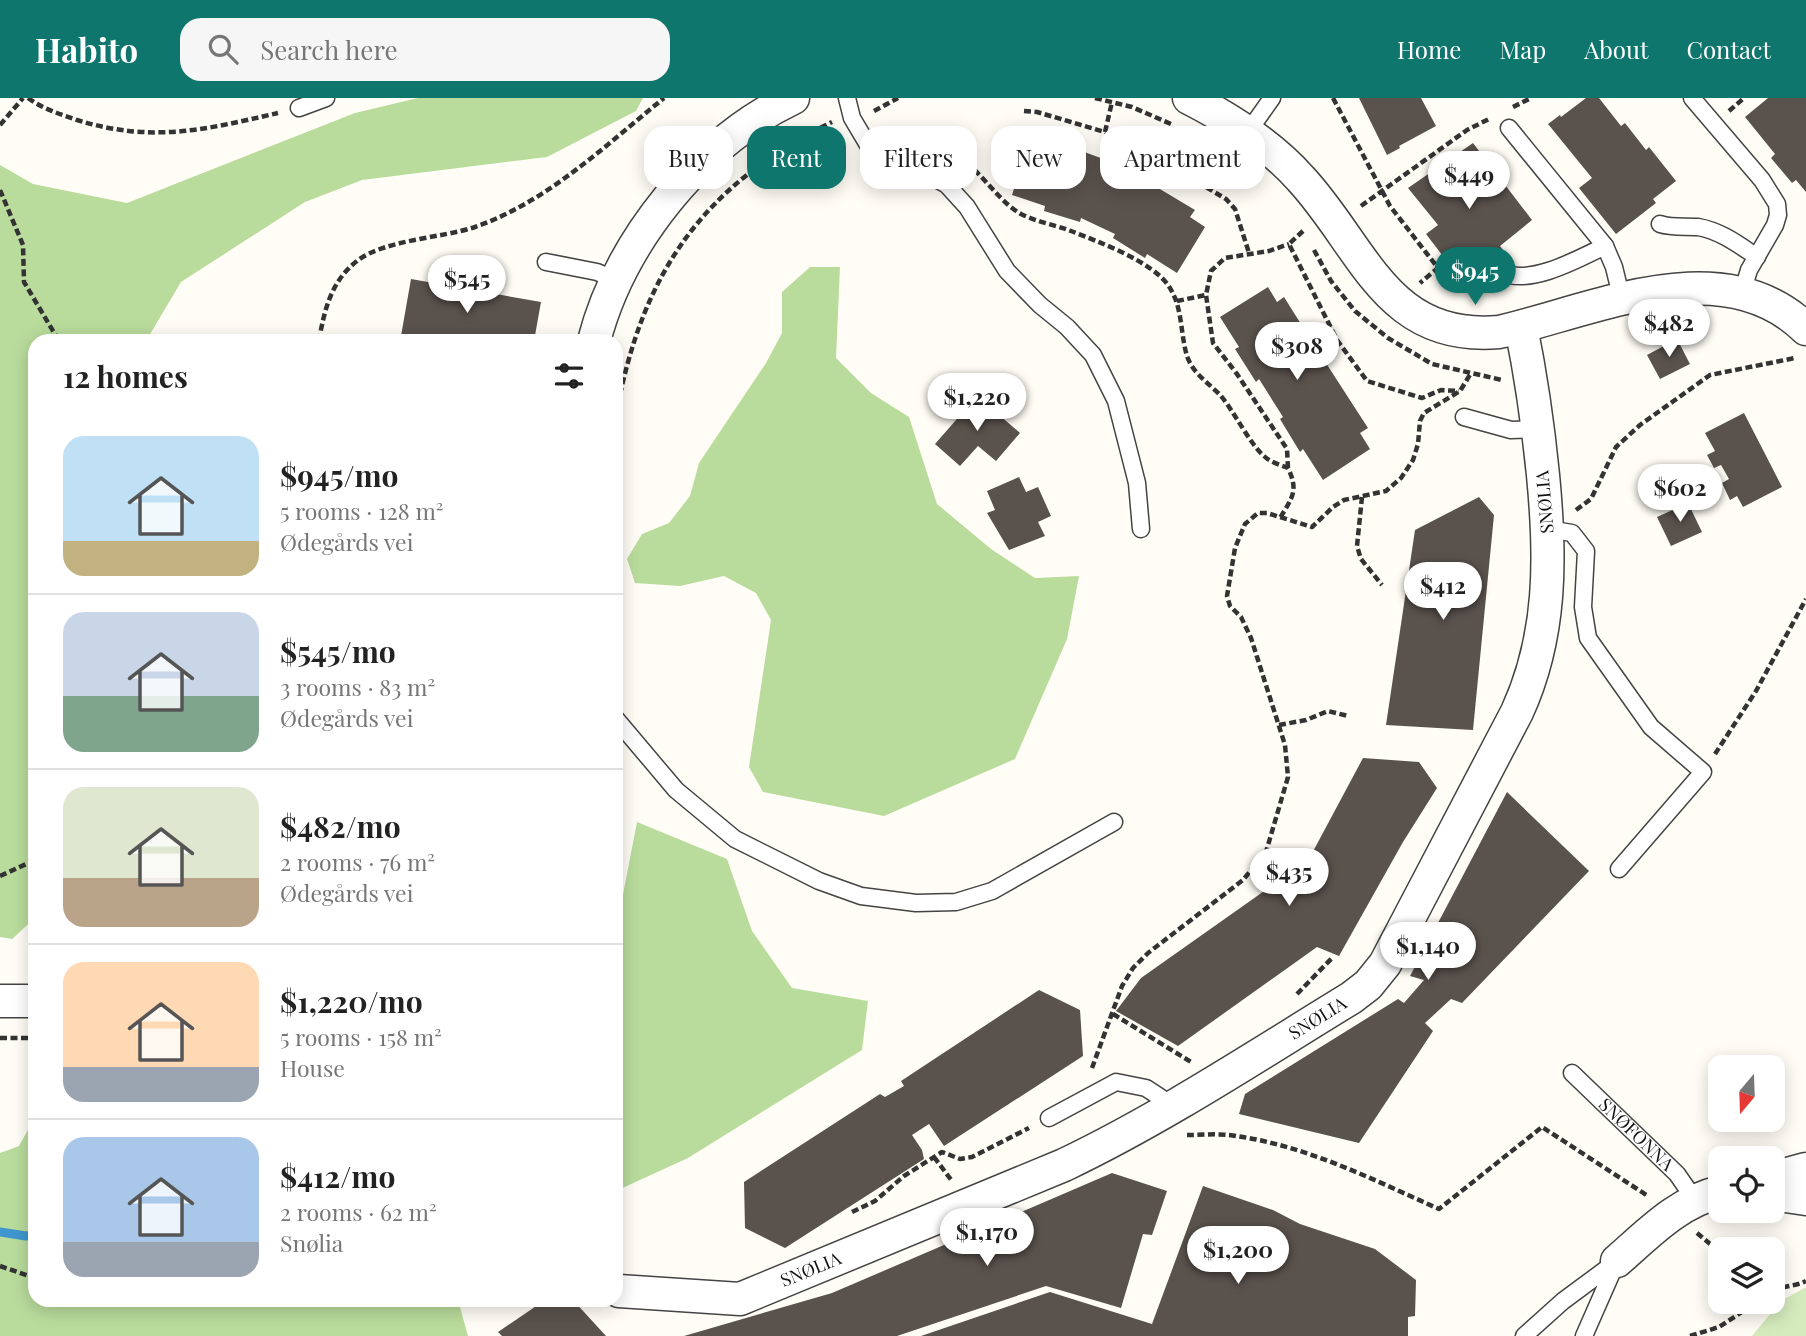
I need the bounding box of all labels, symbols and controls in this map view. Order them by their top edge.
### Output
search box [180,18,670,81]
text: Habito [35,27,138,71]
icon: search [204,30,242,68]
text: Search here [260,32,398,67]
text: Home [1397,33,1461,65]
text: Map [1499,33,1546,65]
text: About [1584,33,1648,65]
text: Contact [1686,33,1771,65]
chip: Buy [644,126,733,189]
chip: Rent [747,126,846,189]
chip: Filters [860,126,977,189]
chip: New [991,126,1086,189]
chip: Apartment [1100,126,1265,189]
pin: $449 [1428,152,1510,211]
text: $449 [1444,158,1494,189]
pin: $945 [1434,248,1516,307]
text: $945 [1451,254,1499,285]
pin: $545 [426,256,508,315]
text: $545 [444,262,490,293]
pin: $482 [1628,300,1710,359]
text: $482 [1644,306,1694,337]
pin: $308 [1256,322,1338,382]
text: $308 [1271,329,1323,360]
text: 12 homes [63,356,188,396]
icon: filters [550,357,588,395]
pin: $1,220 [920,374,1034,433]
text: $1,220 [943,380,1011,411]
text: $945/mo [280,455,399,495]
icon: home [119,464,203,548]
pin: $602 [1639,464,1721,524]
street label: SNØLIA [1529,469,1559,535]
text: $602 [1654,471,1706,502]
text: 5 rooms · 128 m² [280,495,444,526]
text: Ødegårds vei [280,526,413,557]
pin: $412 [1402,562,1484,622]
text: $412 [1420,569,1466,600]
text: $545/mo [280,631,396,671]
icon: home [119,640,203,724]
text: 3 rooms · 83 m² [280,671,435,702]
text: Ødegårds vei [280,702,413,733]
text: $482/mo [280,806,401,846]
icon: home [119,815,203,899]
text: 2 rooms · 76 m² [280,846,435,877]
pin: $435 [1248,848,1330,908]
text: $435 [1266,855,1312,886]
text: Ødegårds vei [280,877,413,908]
pin: $1,140 [1371,922,1485,982]
text: $1,140 [1396,929,1460,960]
text: $1,220/mo [280,981,423,1021]
icon: home [119,990,203,1074]
street label: SNØLIA [1284,990,1351,1045]
text: 5 rooms · 158 m² [280,1021,442,1052]
text: House [280,1052,345,1083]
north arrow [1708,1055,1785,1132]
map controls [1708,1055,1785,1314]
street label: SNØFONNA [1594,1092,1680,1176]
button: locate [1708,1146,1785,1223]
text: $412/mo [280,1156,395,1196]
icon: home [119,1165,203,1249]
text: 2 rooms · 62 m² [280,1196,437,1227]
pin: $1,170 [930,1208,1044,1268]
text: $1,170 [956,1215,1018,1246]
pin: $1,200 [1181,1226,1295,1286]
text: Snølia [280,1227,343,1258]
text: $1,200 [1203,1233,1273,1264]
button: layers [1708,1237,1785,1314]
street label: SNØLIA [777,1245,845,1292]

